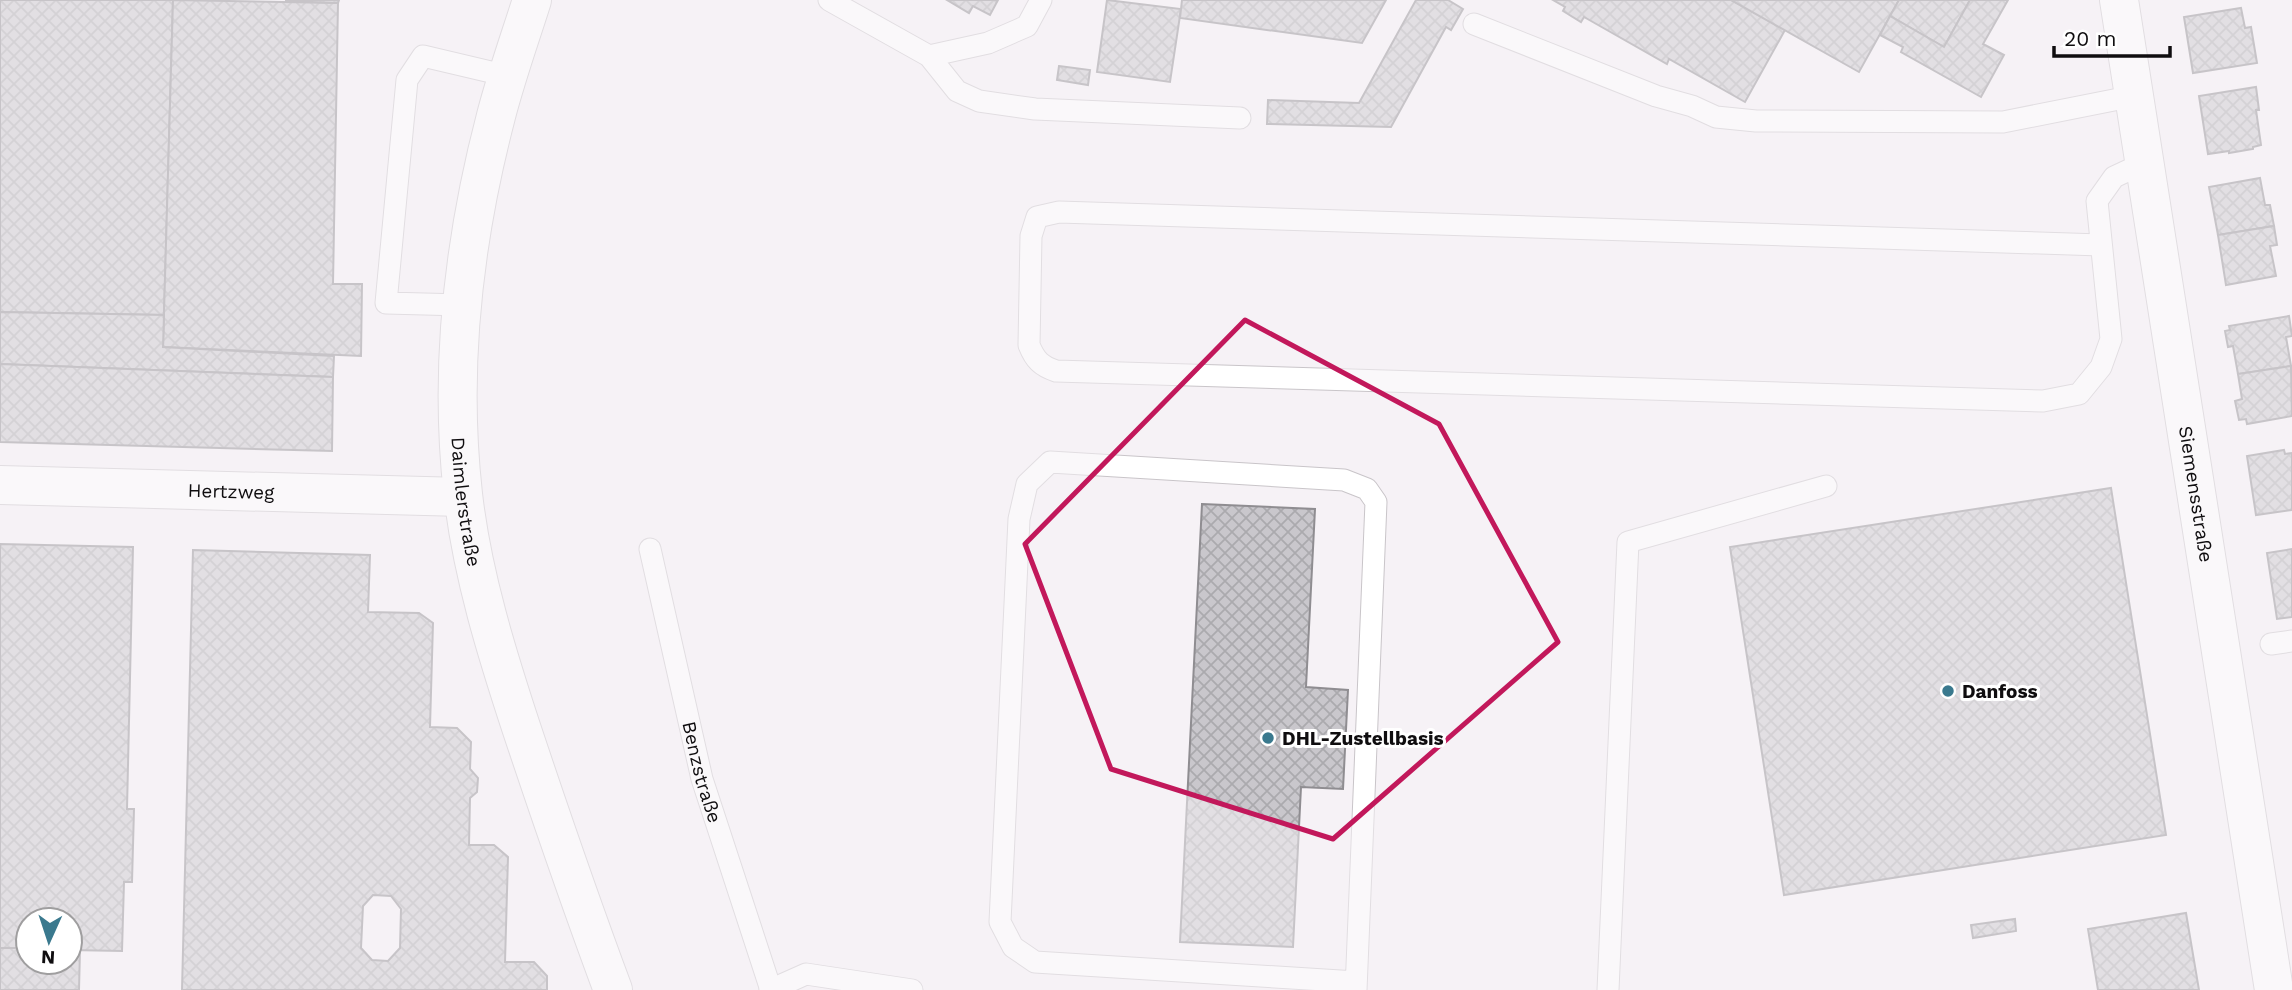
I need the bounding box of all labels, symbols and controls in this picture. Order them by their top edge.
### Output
scale bar [2054,14,2170,58]
text: 20 m [2064,26,2116,51]
street label: Siemensstraße [2174,424,2218,564]
street label: Daimlerstraße [447,436,486,569]
street label: Hertzweg [187,479,275,504]
place label: Danfoss [1962,680,2038,703]
marker: Danfoss [1940,683,1956,699]
street label: Benzstraße [677,719,727,826]
place label: DHL-Zustellbasis [1282,727,1444,750]
marker: DHL-Zustellbasis [1260,730,1276,746]
north arrow [14,906,84,976]
text: N [40,946,56,969]

